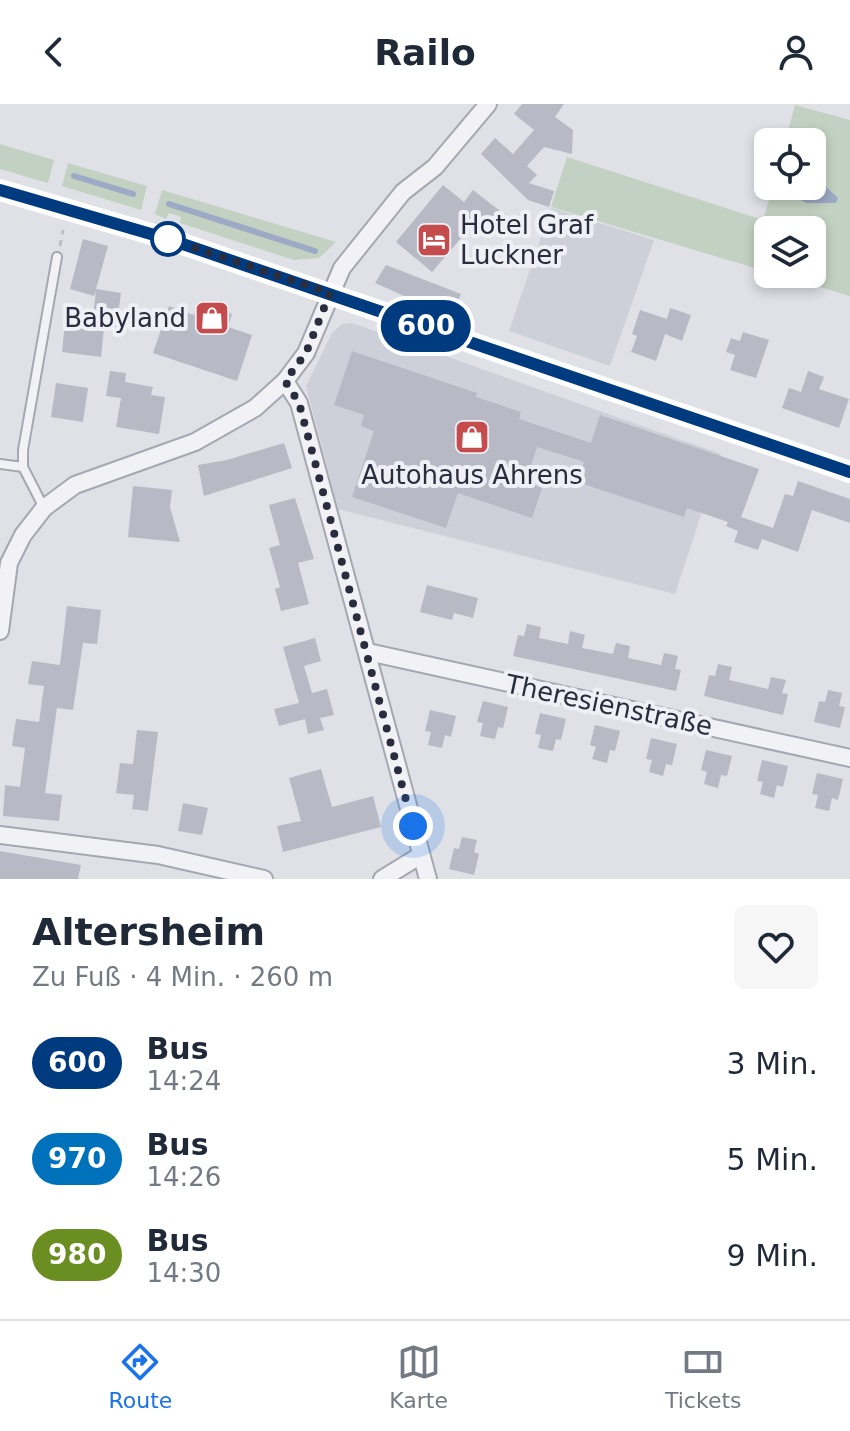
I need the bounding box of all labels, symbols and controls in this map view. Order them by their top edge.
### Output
icon: back [32,30,76,74]
icon: person [774,30,818,74]
text: Railo [374,32,476,73]
map controls [754,128,826,288]
button: locate [754,128,826,200]
place label: Hotel Graf Luckner [460,210,594,270]
button: layers [754,216,826,288]
hotel icon: Hotel Graf Luckner [415,221,453,259]
unlabelled marker [151,222,185,256]
shop icon: Babyland [193,299,231,337]
line badge: 600 [380,300,472,352]
place label: Babyland [64,303,186,333]
text: 600 [397,309,455,342]
shop icon: Autohaus Ahrens [453,418,491,456]
place label: Autohaus Ahrens [361,460,583,490]
street label: Theresienstraße [502,668,715,742]
your location [393,806,433,846]
button: heart [734,905,818,989]
text: Altersheim [32,910,265,954]
text: Zu Fuß · 4 Min. · 260 m [32,962,333,992]
text: Bus [146,1031,209,1066]
text: 600 [48,1046,106,1079]
text: 3 Min. [727,1046,818,1081]
text: 14:24 [146,1066,221,1096]
text: Bus [146,1127,209,1162]
text: 970 [48,1142,106,1175]
text: 5 Min. [727,1142,818,1177]
text: 14:26 [146,1162,221,1192]
text: Bus [146,1223,209,1258]
text: 980 [48,1238,106,1271]
text: 9 Min. [727,1238,818,1273]
text: 14:30 [146,1258,221,1288]
tab: Route [108,1340,172,1413]
tab: Karte [389,1340,448,1413]
tab: Tickets [665,1340,742,1413]

